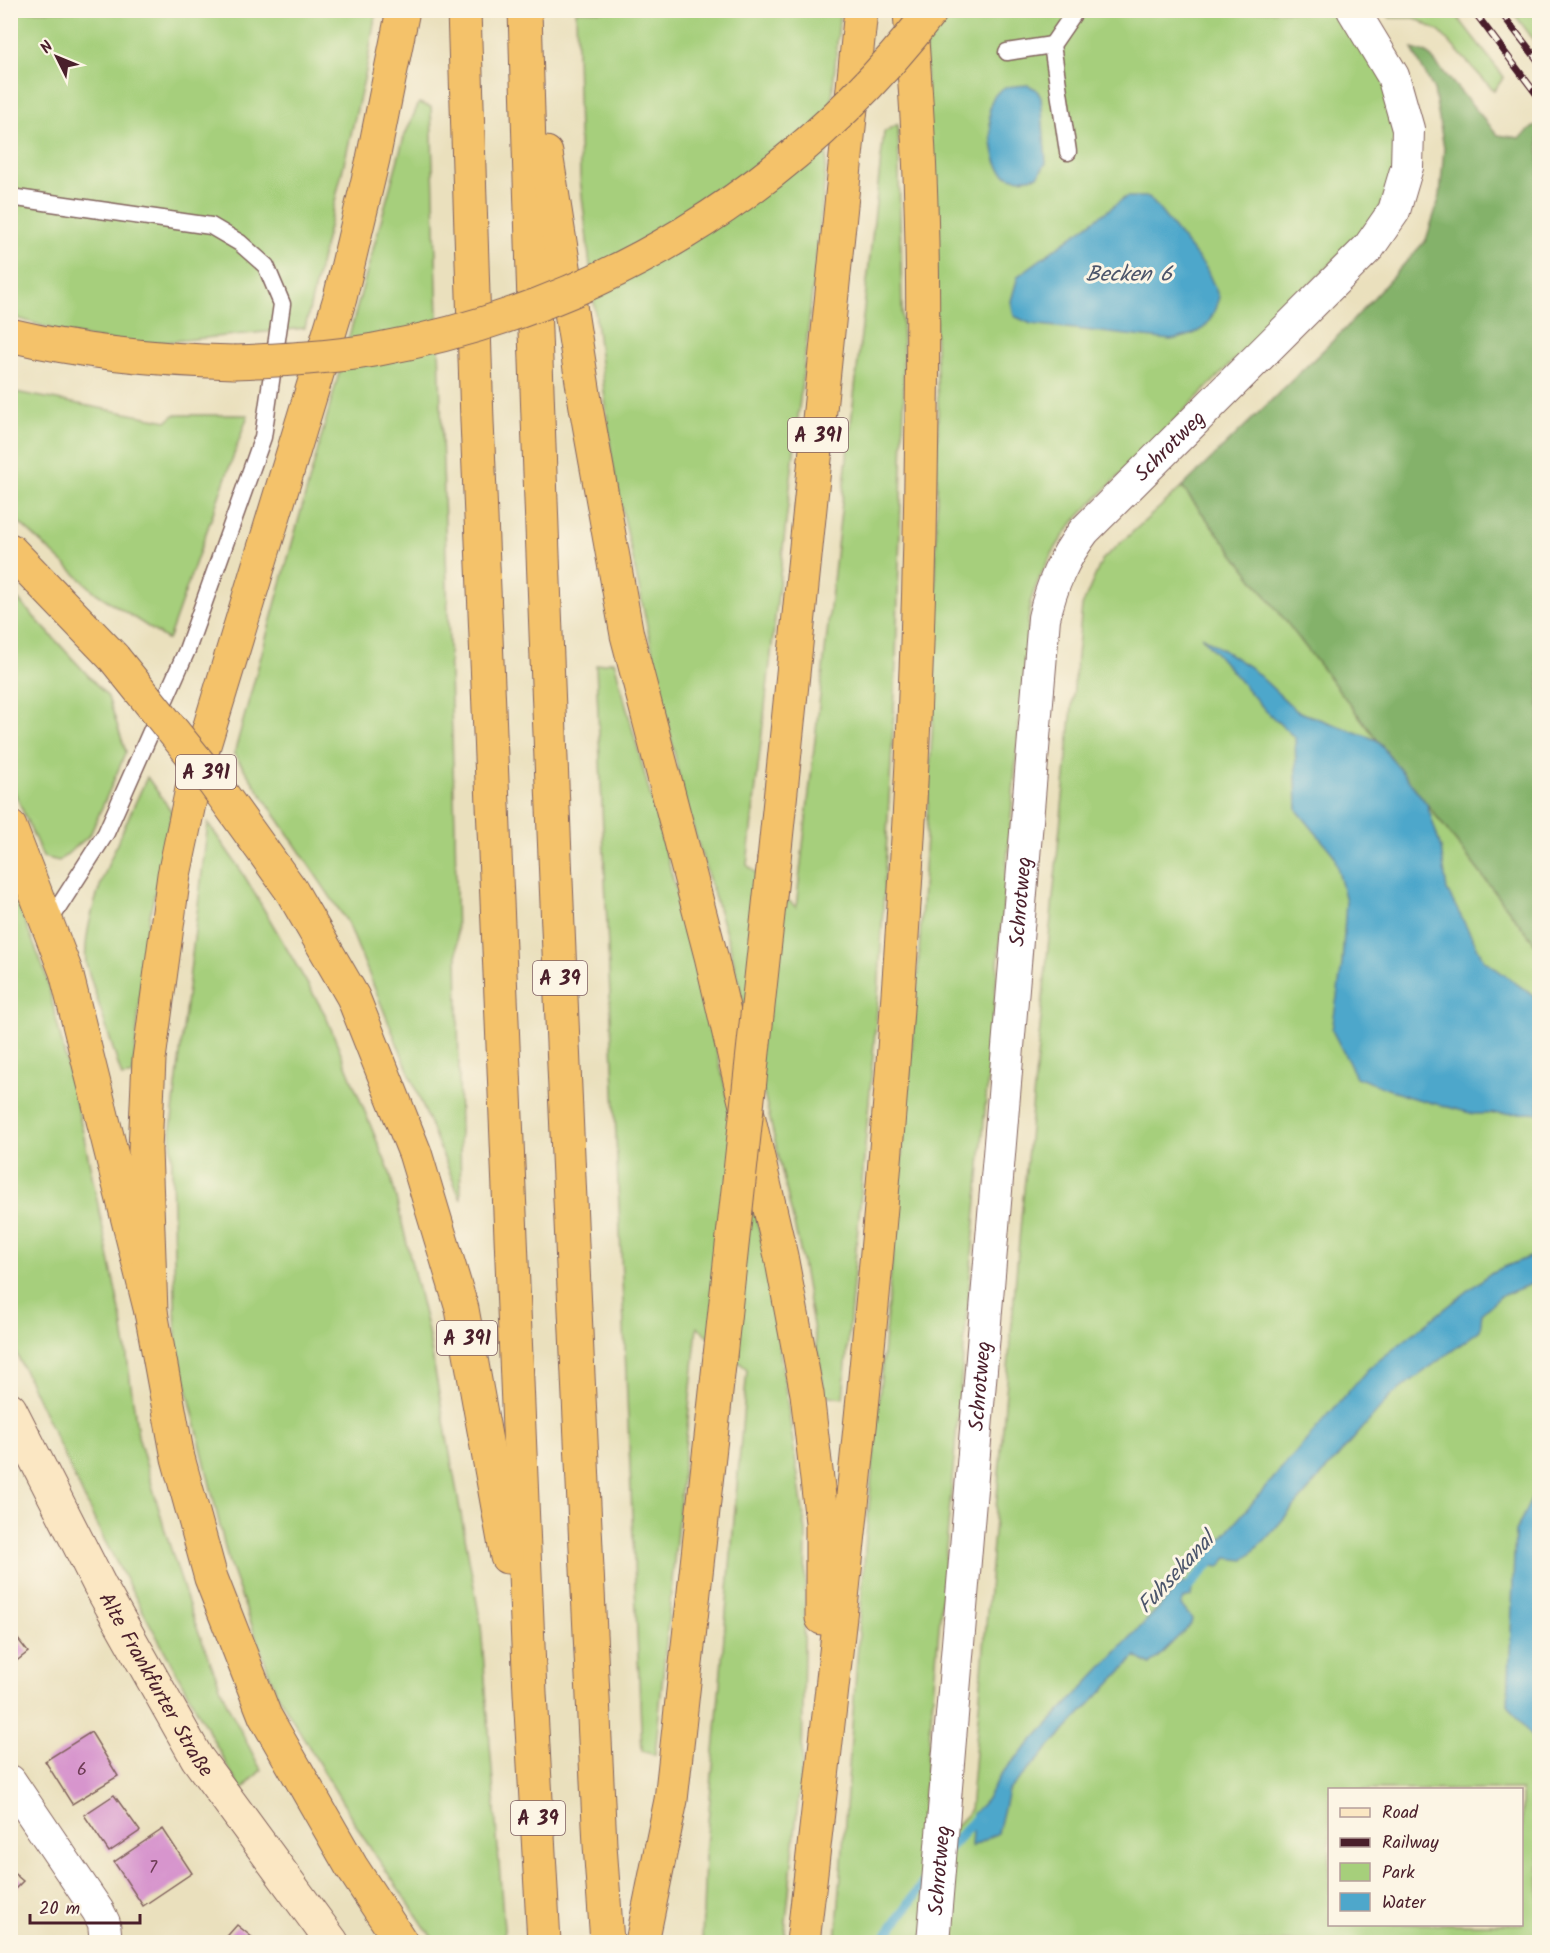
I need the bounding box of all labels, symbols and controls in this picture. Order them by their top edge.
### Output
north arrow [27,27,87,87]
text: N [35,36,60,60]
water label: Becken 6 [1086,258,1174,293]
street label: Schrotweg [1127,403,1214,490]
road number: A 391 [788,418,848,452]
road number: A 391 [176,755,236,789]
street label: Schrotweg [1002,856,1042,948]
road number: A 39 [533,961,587,995]
road number: A 391 [437,1321,497,1355]
street label: Schrotweg [961,1340,1001,1432]
water label: Fuhsekanal [1130,1521,1227,1623]
street label: Alte Frankfurter Straße [89,1587,221,1785]
house number: 6 [77,1756,87,1785]
legend [1328,1788,1523,1926]
text: Road [1382,1799,1419,1828]
road number: A 39 [511,1801,565,1835]
street label: Schrotweg [920,1824,961,1917]
text: Railway [1382,1829,1439,1858]
house number: 7 [149,1854,158,1883]
text: Park [1382,1859,1415,1888]
scale bar [30,1887,140,1925]
text: Water [1382,1889,1427,1918]
text: 20 m [39,1895,80,1924]

